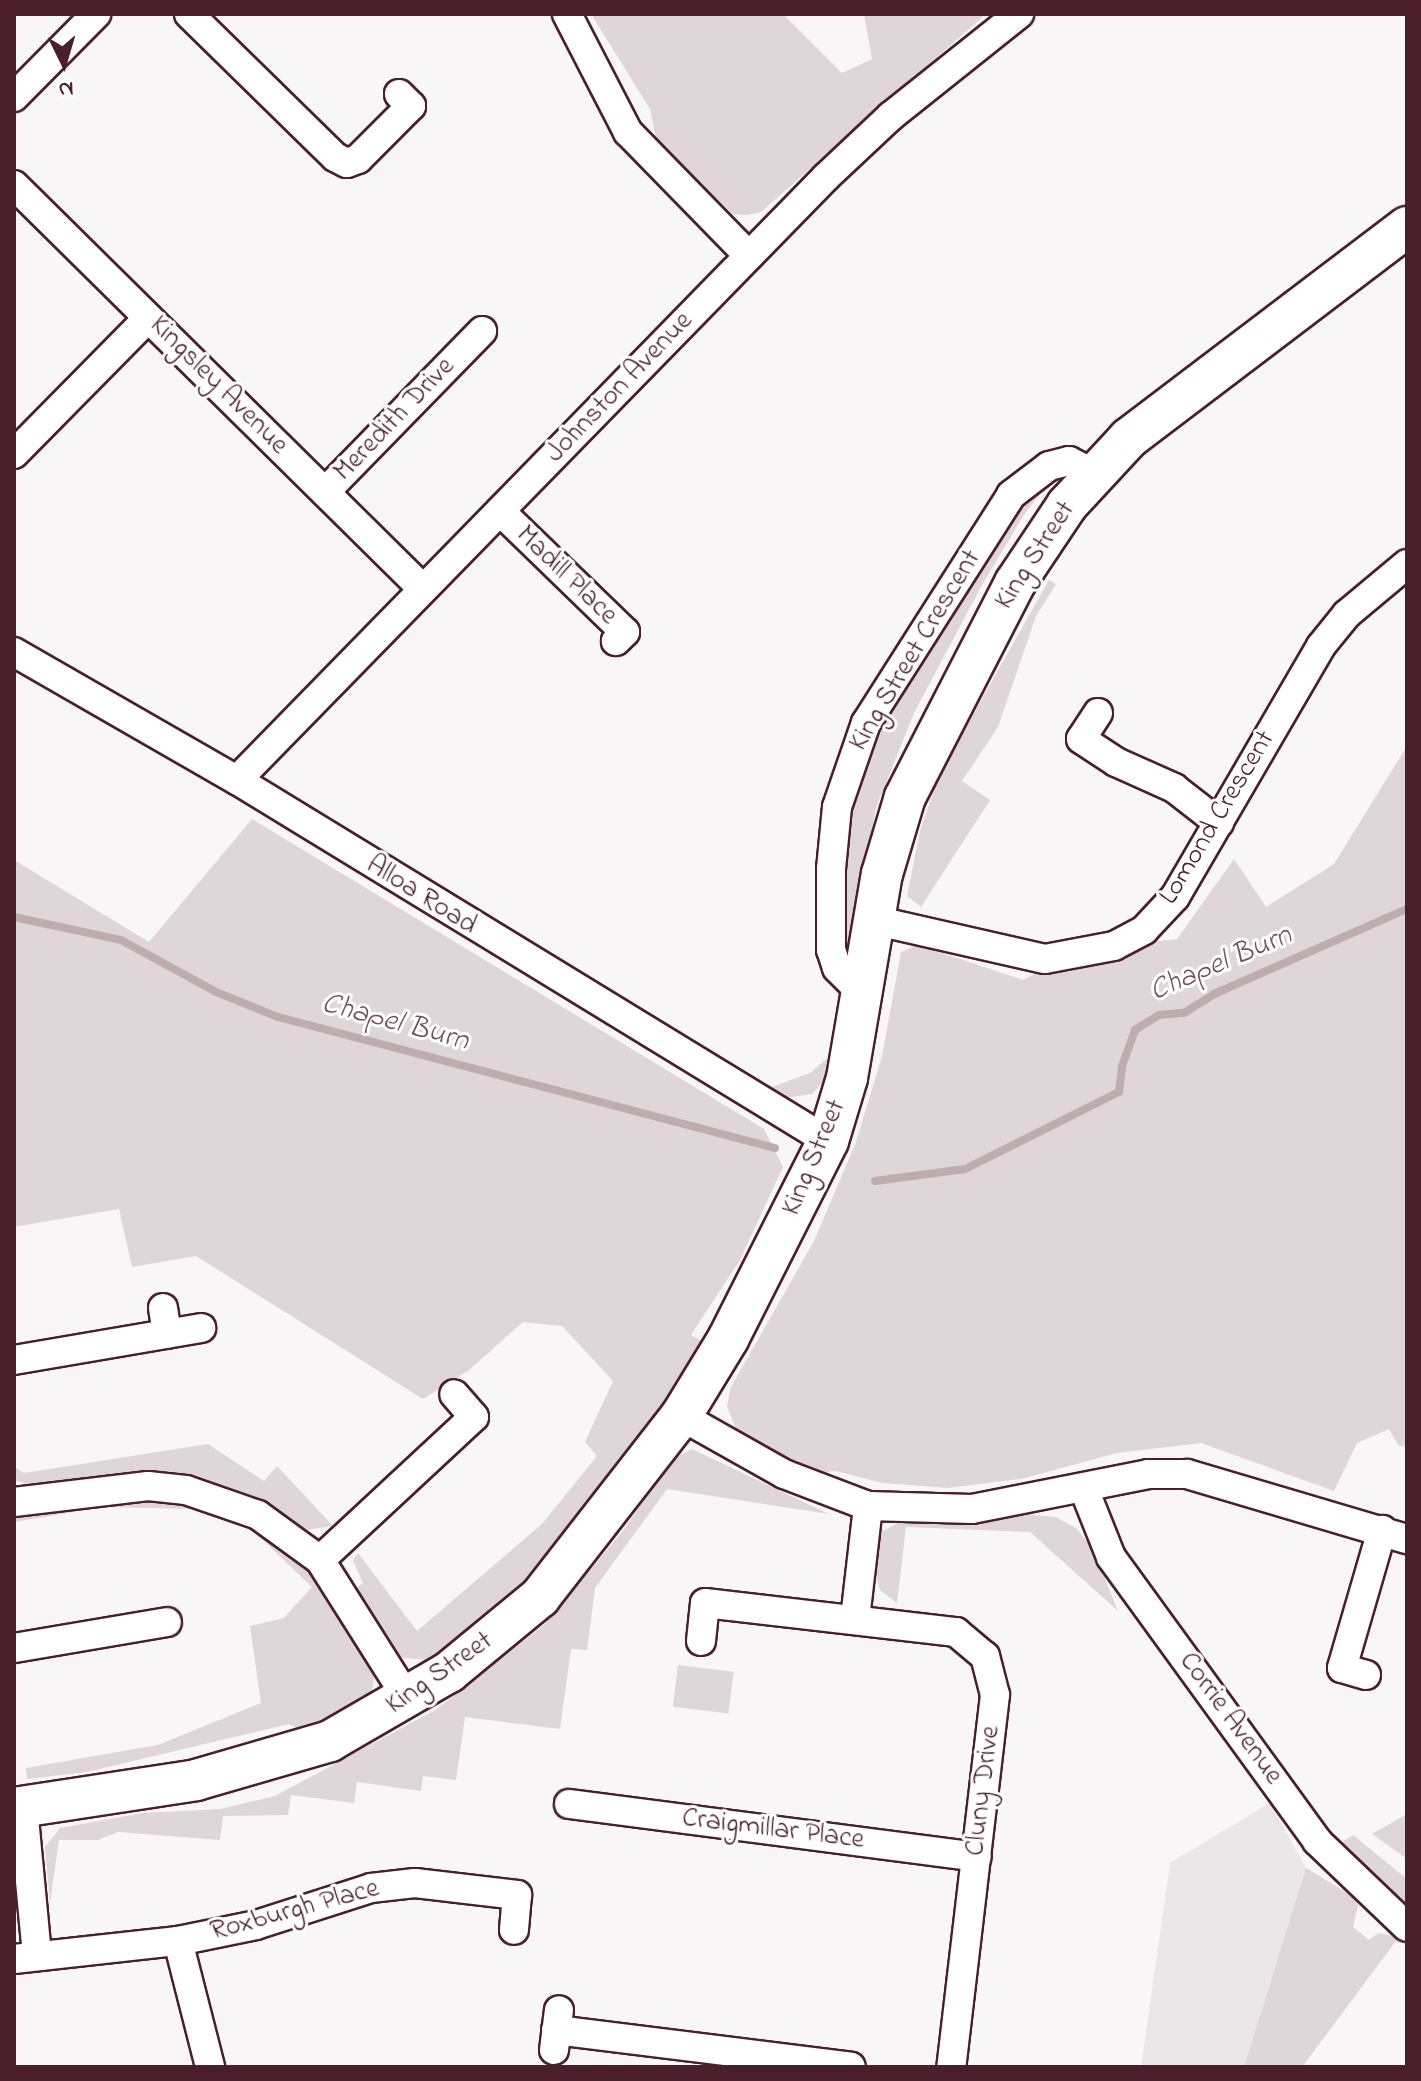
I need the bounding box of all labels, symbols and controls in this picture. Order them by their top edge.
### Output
north arrow [24,24,104,104]
text: N [57,71,75,104]
street label: Johnston Avenue [539,305,701,471]
street label: Kingsley Avenue [141,309,295,463]
street label: Meredith Drive [327,351,463,489]
street label: King Street [989,495,1083,617]
street label: Madill Place [508,519,624,633]
street label: King Street Crescent [843,544,989,758]
street label: Lomond Crescent [1153,725,1283,911]
street label: Alloa Road [359,849,483,943]
water label: Chapel Burn [1145,918,1297,1010]
water label: Chapel Burn [318,986,472,1060]
street label: King Street [776,1095,854,1221]
street label: King Street [380,1625,500,1723]
street label: Corrie Avenue [1171,1646,1289,1792]
street label: Cluny Drive [959,1724,1009,1858]
street label: Craigmillar Place [680,1802,866,1858]
street label: Roxburgh Place [207,1872,383,1950]

